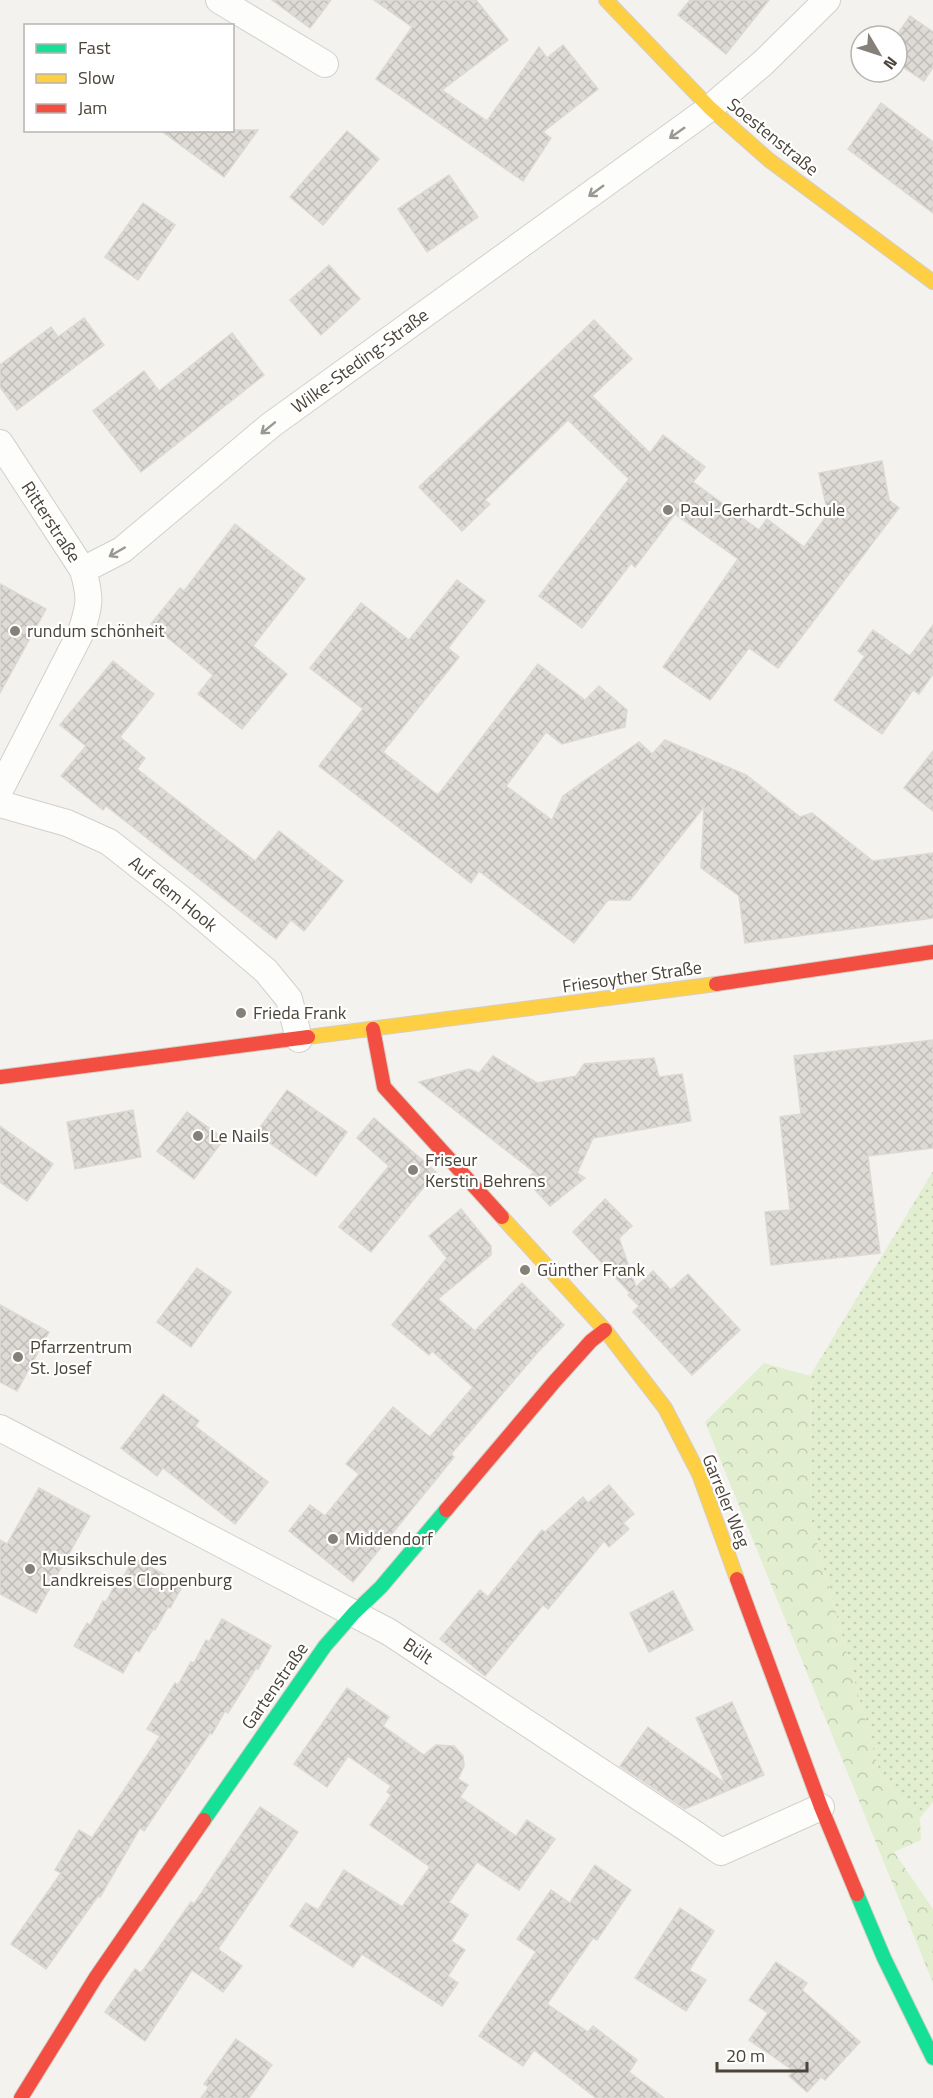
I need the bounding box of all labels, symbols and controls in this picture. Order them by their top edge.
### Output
legend [24,24,234,132]
north arrow [849,24,909,84]
text: Fast [78,34,111,61]
text: N [878,52,903,75]
text: Slow [78,64,115,91]
street label: Soestenstraße [722,91,825,182]
text: Jam [78,94,107,121]
one-way arrow [669,127,686,139]
one-way arrow [588,185,604,197]
street label: Wilke-Steding-Straße [285,301,434,420]
one-way arrow [260,422,276,435]
street label: Ritterstraße [15,476,88,568]
place label: Paul-Gerhardt-Schule [680,496,845,523]
marker: Paul-Gerhardt-Schule [661,503,675,517]
one-way arrow [109,546,126,558]
place label: rundum schönheit [27,617,165,644]
marker: rundum schönheit [8,624,22,638]
street label: Auf dem Hook [123,849,224,938]
street label: Friesoyther Straße [560,953,703,1000]
place label: Frieda Frank [253,999,347,1026]
marker: Frieda Frank [234,1006,248,1020]
place label: Le Nails [210,1122,269,1149]
marker: Le Nails [191,1129,205,1143]
place label: Friseur Kerstin Behrens [425,1146,546,1194]
marker: Friseur Kerstin Behrens [406,1163,420,1177]
place label: Günther Frank [537,1256,646,1283]
marker: Günther Frank [518,1263,532,1277]
place label: Pfarrzentrum St. Josef [30,1333,132,1381]
marker: Pfarrzentrum St. Josef [11,1350,25,1364]
street label: Garreler Weg [695,1450,757,1552]
place label: Middendorf [345,1525,433,1552]
marker: Middendorf [326,1532,340,1546]
place label: Musikschule des Landkreises Cloppenburg [42,1545,232,1593]
marker: Musikschule des Landkreises Cloppenburg [23,1562,37,1576]
street label: Bült [398,1631,439,1671]
street label: Gartenstraße [235,1637,315,1735]
scale bar [717,2035,807,2073]
text: 20 m [726,2042,765,2069]

